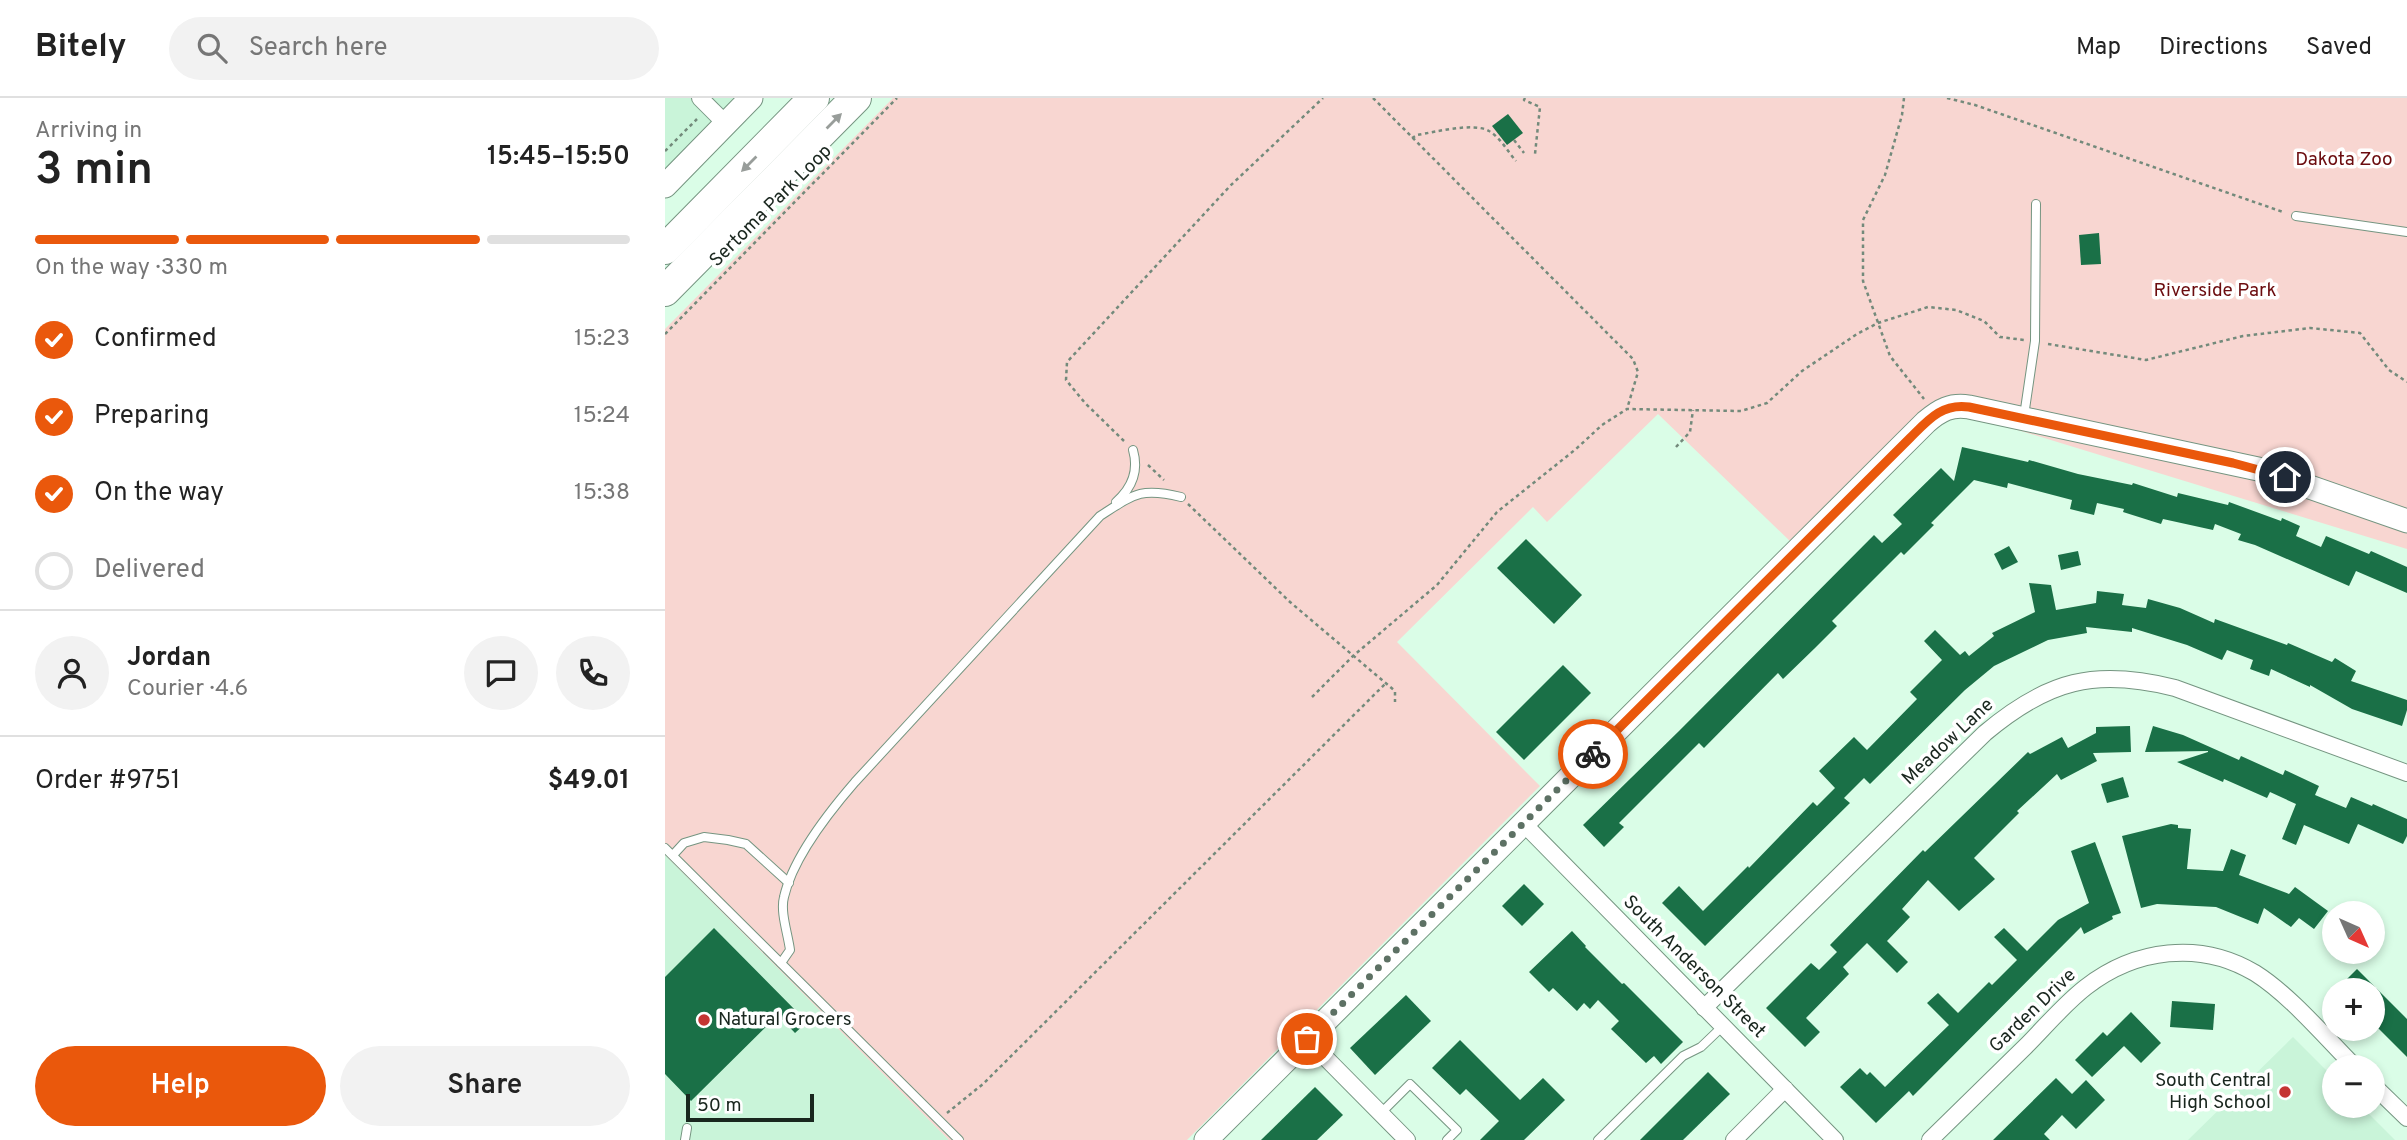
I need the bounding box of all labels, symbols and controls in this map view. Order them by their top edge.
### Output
search box [169,17,659,80]
text: Bitely [35,27,127,69]
icon: search [193,29,231,67]
text: Search here [249,32,388,65]
text: Map [2076,33,2121,63]
text: Directions [2159,33,2268,63]
text: Saved [2306,33,2372,63]
one-way arrow [825,113,841,130]
text: Arriving in [35,117,142,146]
street label: Sertoma Park Loop [705,140,837,272]
text: 15:45–15:50 [487,141,630,174]
text: 3 min [35,142,153,201]
park label: Dakota Zoo [2295,148,2393,172]
one-way arrow [742,155,758,172]
text: On the way · 330 m [35,254,228,283]
park label: Riverside Park [2153,279,2277,303]
icon: check [35,321,73,359]
text: Confirmed [94,323,217,356]
text: 15:23 [574,325,630,354]
icon: check [35,398,73,436]
text: Preparing [94,400,209,433]
text: 15:24 [574,402,630,431]
pin [2255,447,2315,507]
icon: home [2266,458,2304,496]
icon: check [35,475,73,513]
text: On the way [94,477,224,510]
text: 15:38 [574,479,630,508]
text: Delivered [94,554,205,587]
button: person [35,636,109,710]
button: chat [464,636,538,710]
button: phone [556,636,630,710]
text: Jordan [127,642,211,675]
text: Courier · 4.6 [127,675,248,704]
street label: Meadow Lane [1897,693,1999,791]
courier [1558,719,1628,789]
icon: bike [1574,735,1612,773]
text: Order #9751 [35,765,181,798]
text: $49.01 [548,765,630,798]
street label: South Anderson Street [1617,890,1771,1044]
north arrow [2322,901,2385,964]
map controls [2322,901,2385,1118]
street label: Garden Drive [1985,964,2081,1058]
button: + [2322,978,2385,1041]
place label: Natural Grocers [718,1008,852,1032]
pin [1277,1009,1337,1069]
marker: Natural Grocers [696,1012,712,1028]
icon: bag [1288,1020,1326,1058]
button: Help [35,1046,326,1126]
button: Share [340,1046,630,1126]
button: − [2322,1055,2385,1118]
place label: South Central High School [2155,1069,2271,1115]
marker: South Central High School [2277,1084,2293,1100]
scale bar [686,1091,814,1123]
text: 50 m [697,1094,742,1118]

